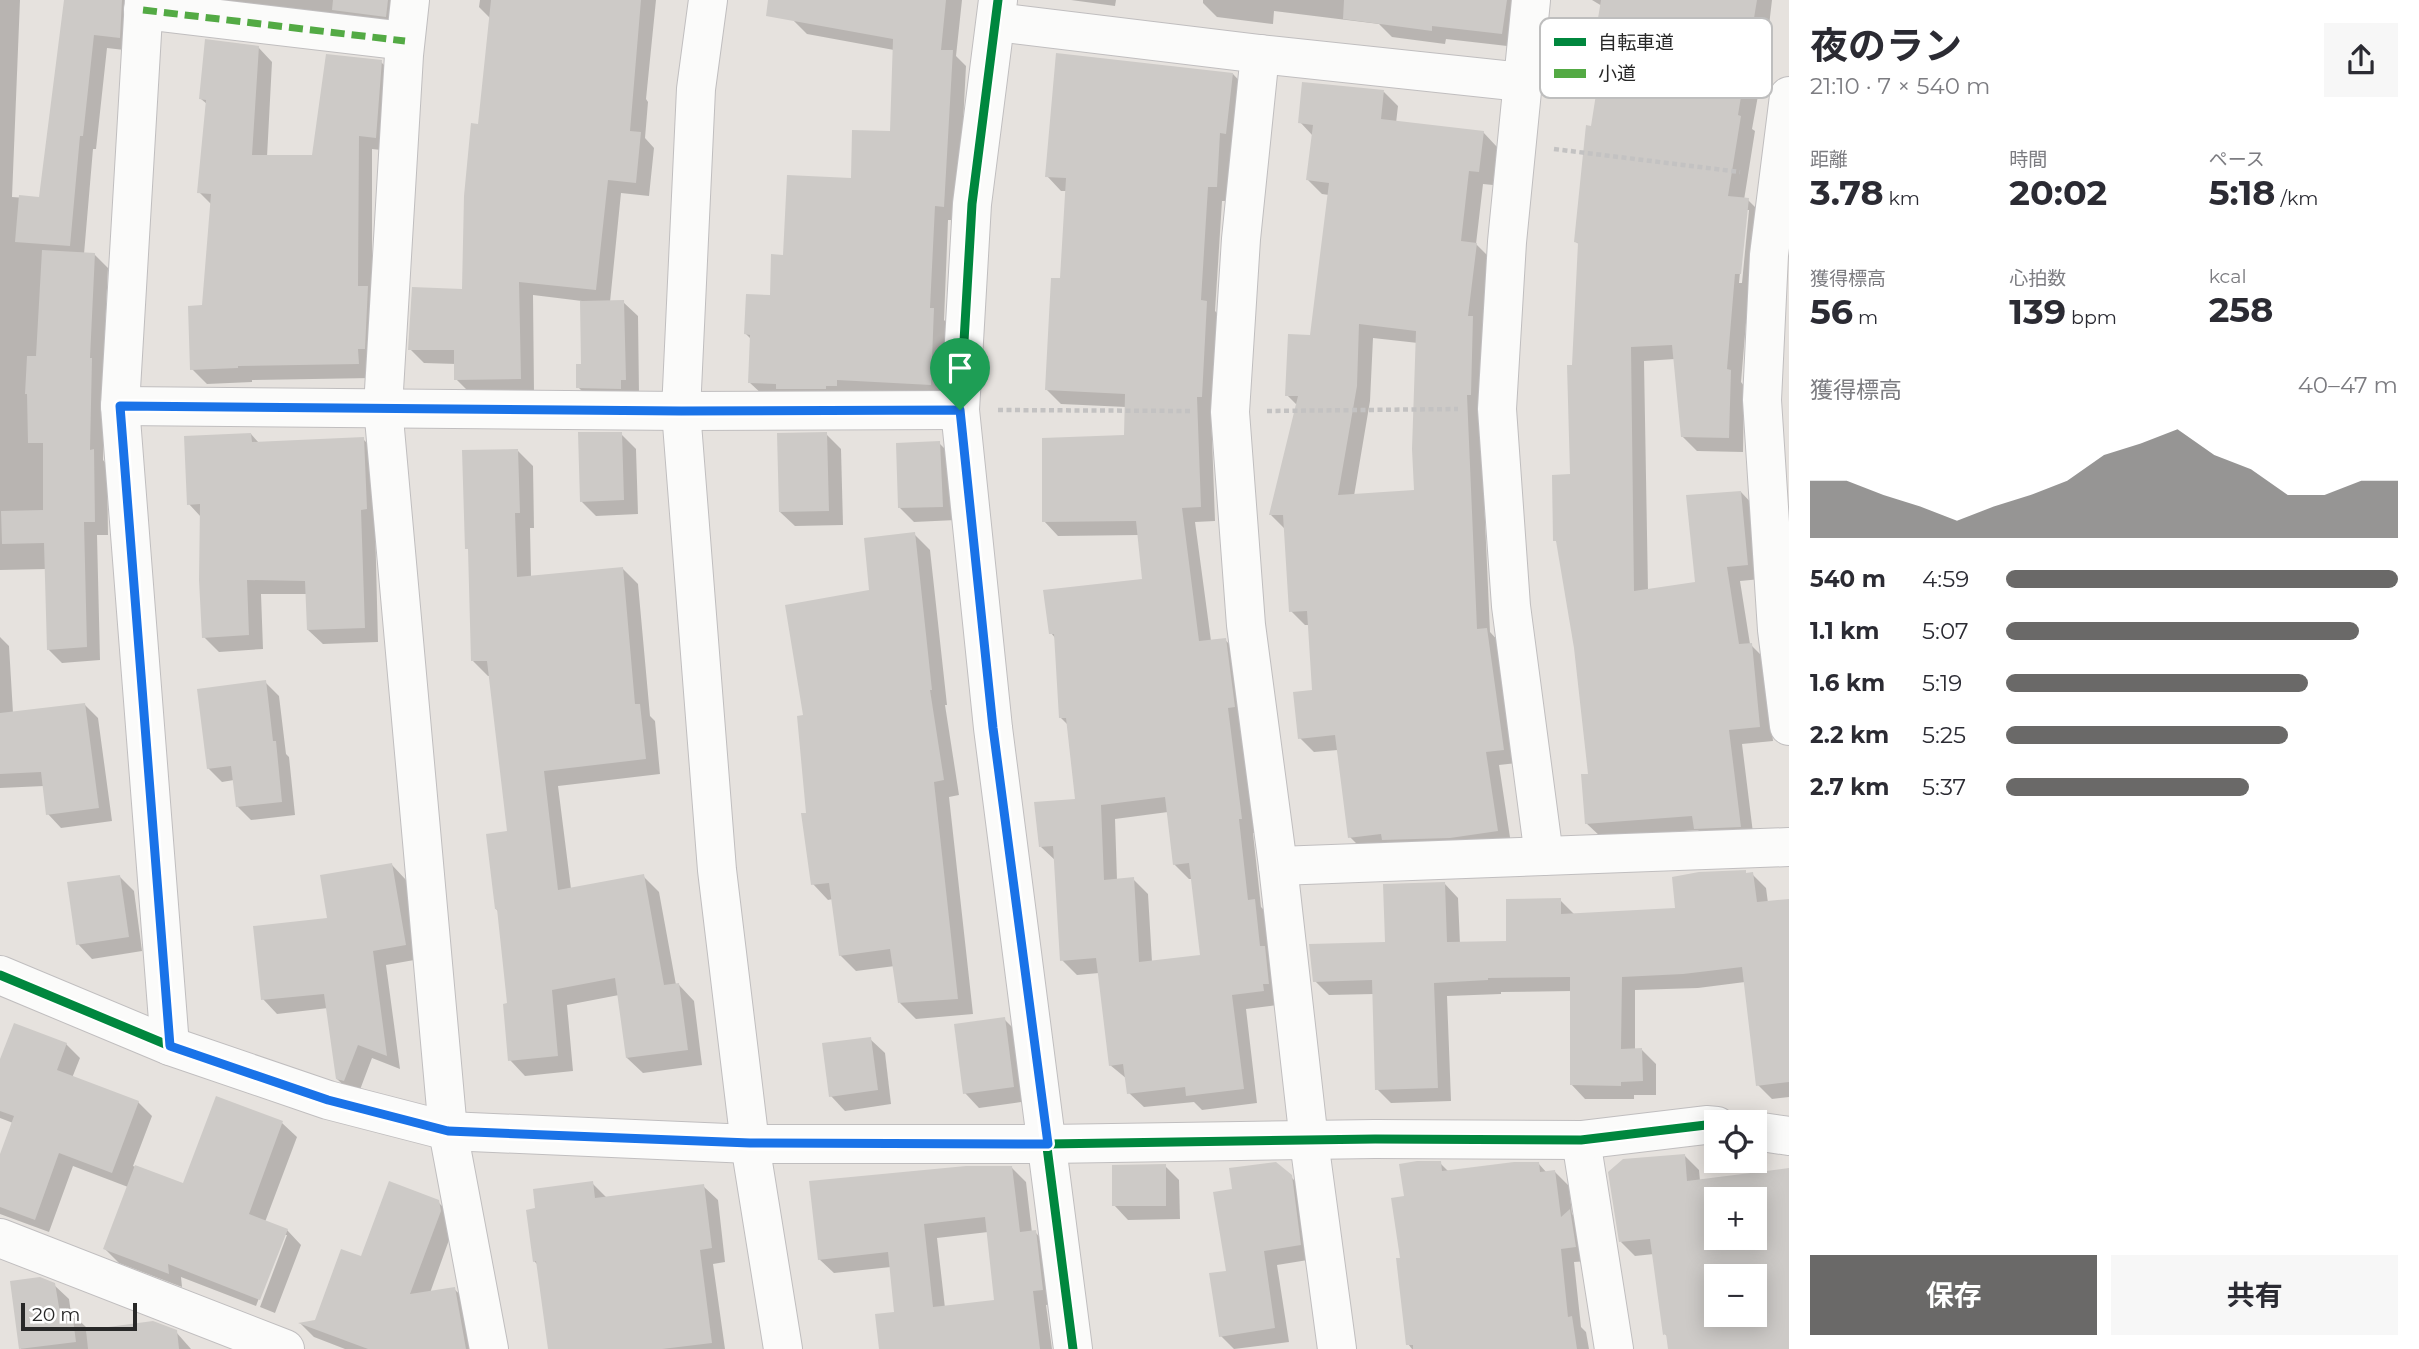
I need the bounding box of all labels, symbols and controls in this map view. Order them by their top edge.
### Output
legend [1540,18,1772,98]
text: 夜のラン [1810,22,1962,69]
button: share [2324,23,2398,97]
text: 自転車道 [1598,31,1674,54]
text: 小道 [1598,62,1636,85]
text: 21:10 · 7 × 540 m [1810,72,1990,100]
text: 距離 [1810,148,1848,171]
text: 時間 [2009,148,2047,171]
text: ペース [2209,148,2265,171]
text: 3.78 [1810,171,1884,214]
text: 20:02 [2009,171,2107,214]
text: 5:18 [2209,171,2275,214]
text: km [1884,187,1920,210]
text: /km [2275,187,2318,210]
text: kcal [2209,265,2247,288]
text: 獲得標高 [1810,267,1886,290]
text: 心拍数 [2009,267,2066,290]
text: 258 [2209,288,2273,331]
text: 56 [1810,290,1853,333]
text: 139 [2009,290,2066,333]
text: m [1853,306,1878,329]
text: bpm [2066,306,2117,329]
pin [930,338,990,410]
icon: arrive [941,349,979,387]
text: 40–47 m [2298,371,2398,399]
text: 獲得標高 [1810,376,1902,404]
text: 540 m [1810,565,1886,593]
text: 4:59 [1922,565,1969,593]
text: 1.1 km [1810,617,1879,645]
text: 5:07 [1922,617,1969,645]
text: 1.6 km [1810,669,1885,697]
text: 5:19 [1922,669,1962,697]
text: 2.2 km [1810,721,1889,749]
text: 5:25 [1922,721,1966,749]
text: 2.7 km [1810,773,1889,801]
text: 5:37 [1922,773,1966,801]
map controls [1704,1110,1767,1327]
button: locate [1704,1110,1767,1173]
button: + [1704,1187,1767,1250]
button: 保存 [1810,1255,2097,1335]
button: 共有 [2111,1255,2398,1335]
button: − [1704,1264,1767,1327]
scale bar [21,1300,136,1332]
text: 20 m [32,1303,80,1326]

